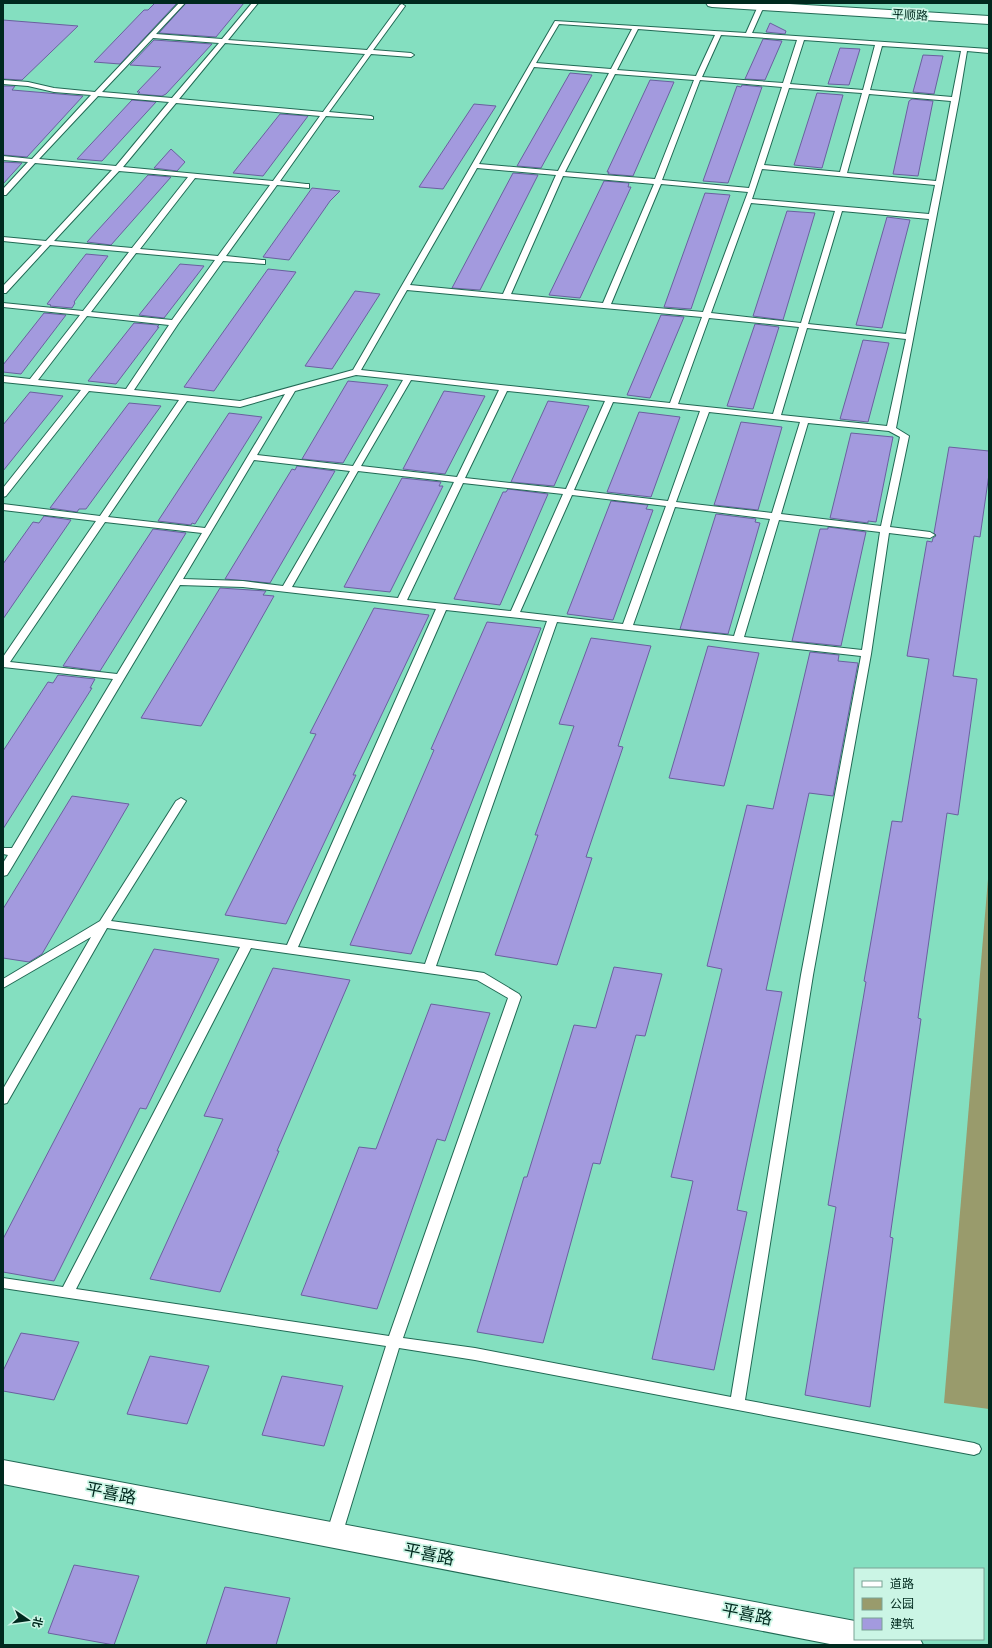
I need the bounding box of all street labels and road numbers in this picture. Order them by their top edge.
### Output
street label: 平顺路 [892,7,928,23]
street label: 平喜路 [84,1479,138,1508]
street label: 平喜路 [402,1540,456,1569]
street label: 平喜路 [720,1600,774,1629]

